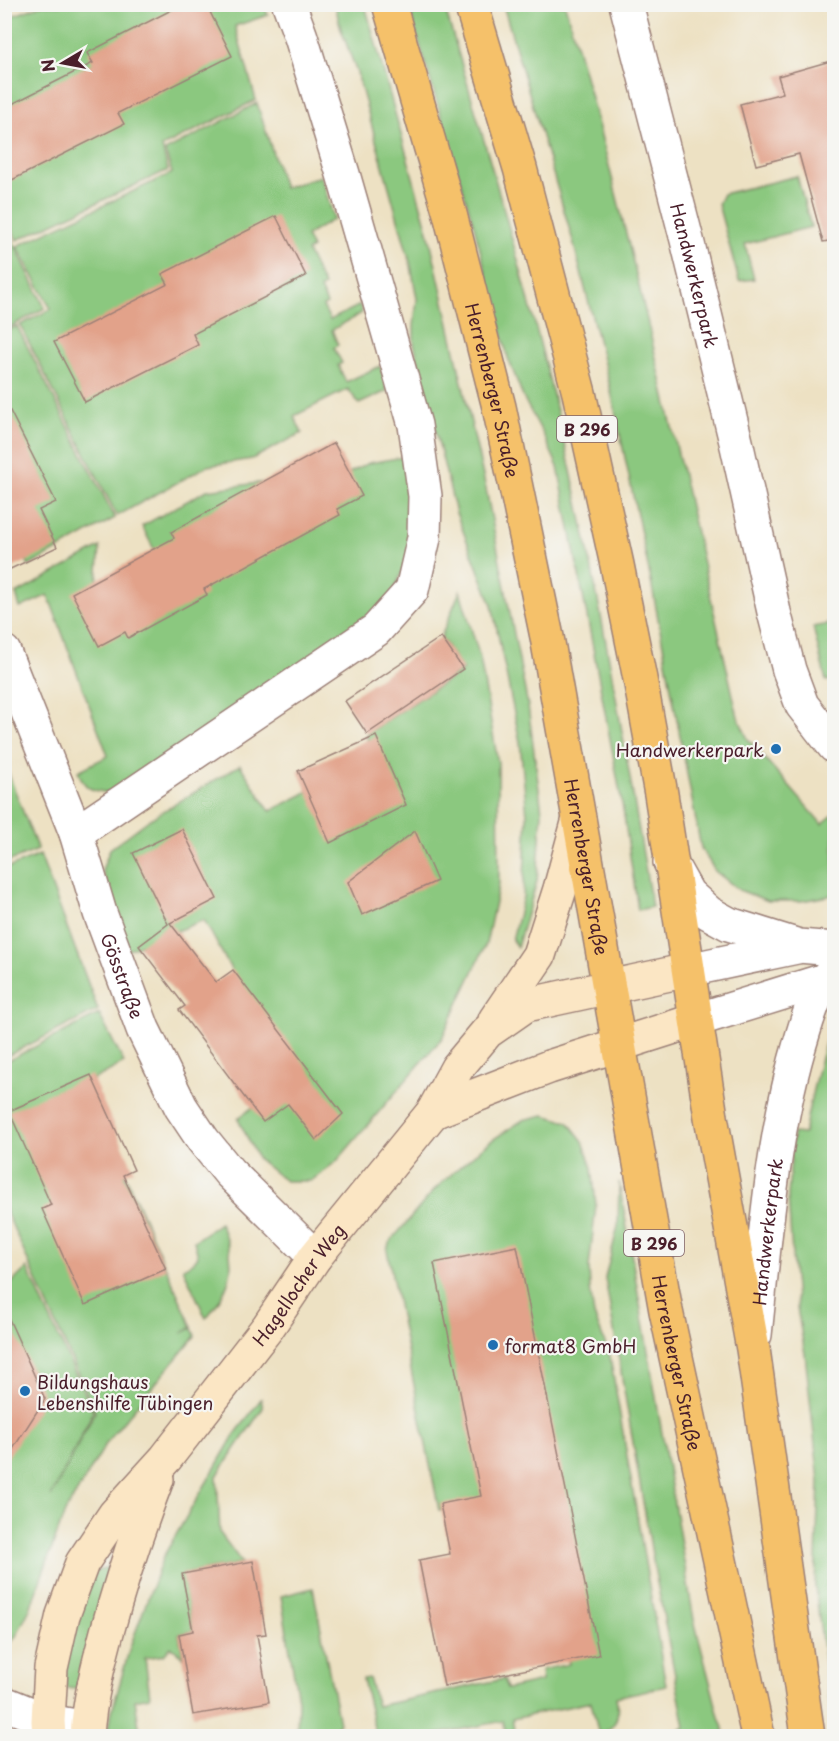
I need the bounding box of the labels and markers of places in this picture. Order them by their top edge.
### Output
place label: Handwerkerpark [616,736,764,763]
marker: Handwerkerpark [769,742,783,756]
place label: format8 GmbH [505,1332,636,1359]
marker: format8 GmbH [486,1338,500,1352]
place label: Bildungshaus Lebenshilfe Tübingen [37,1368,213,1416]
marker: Bildungshaus Lebenshilfe Tübingen [18,1384,32,1398]

